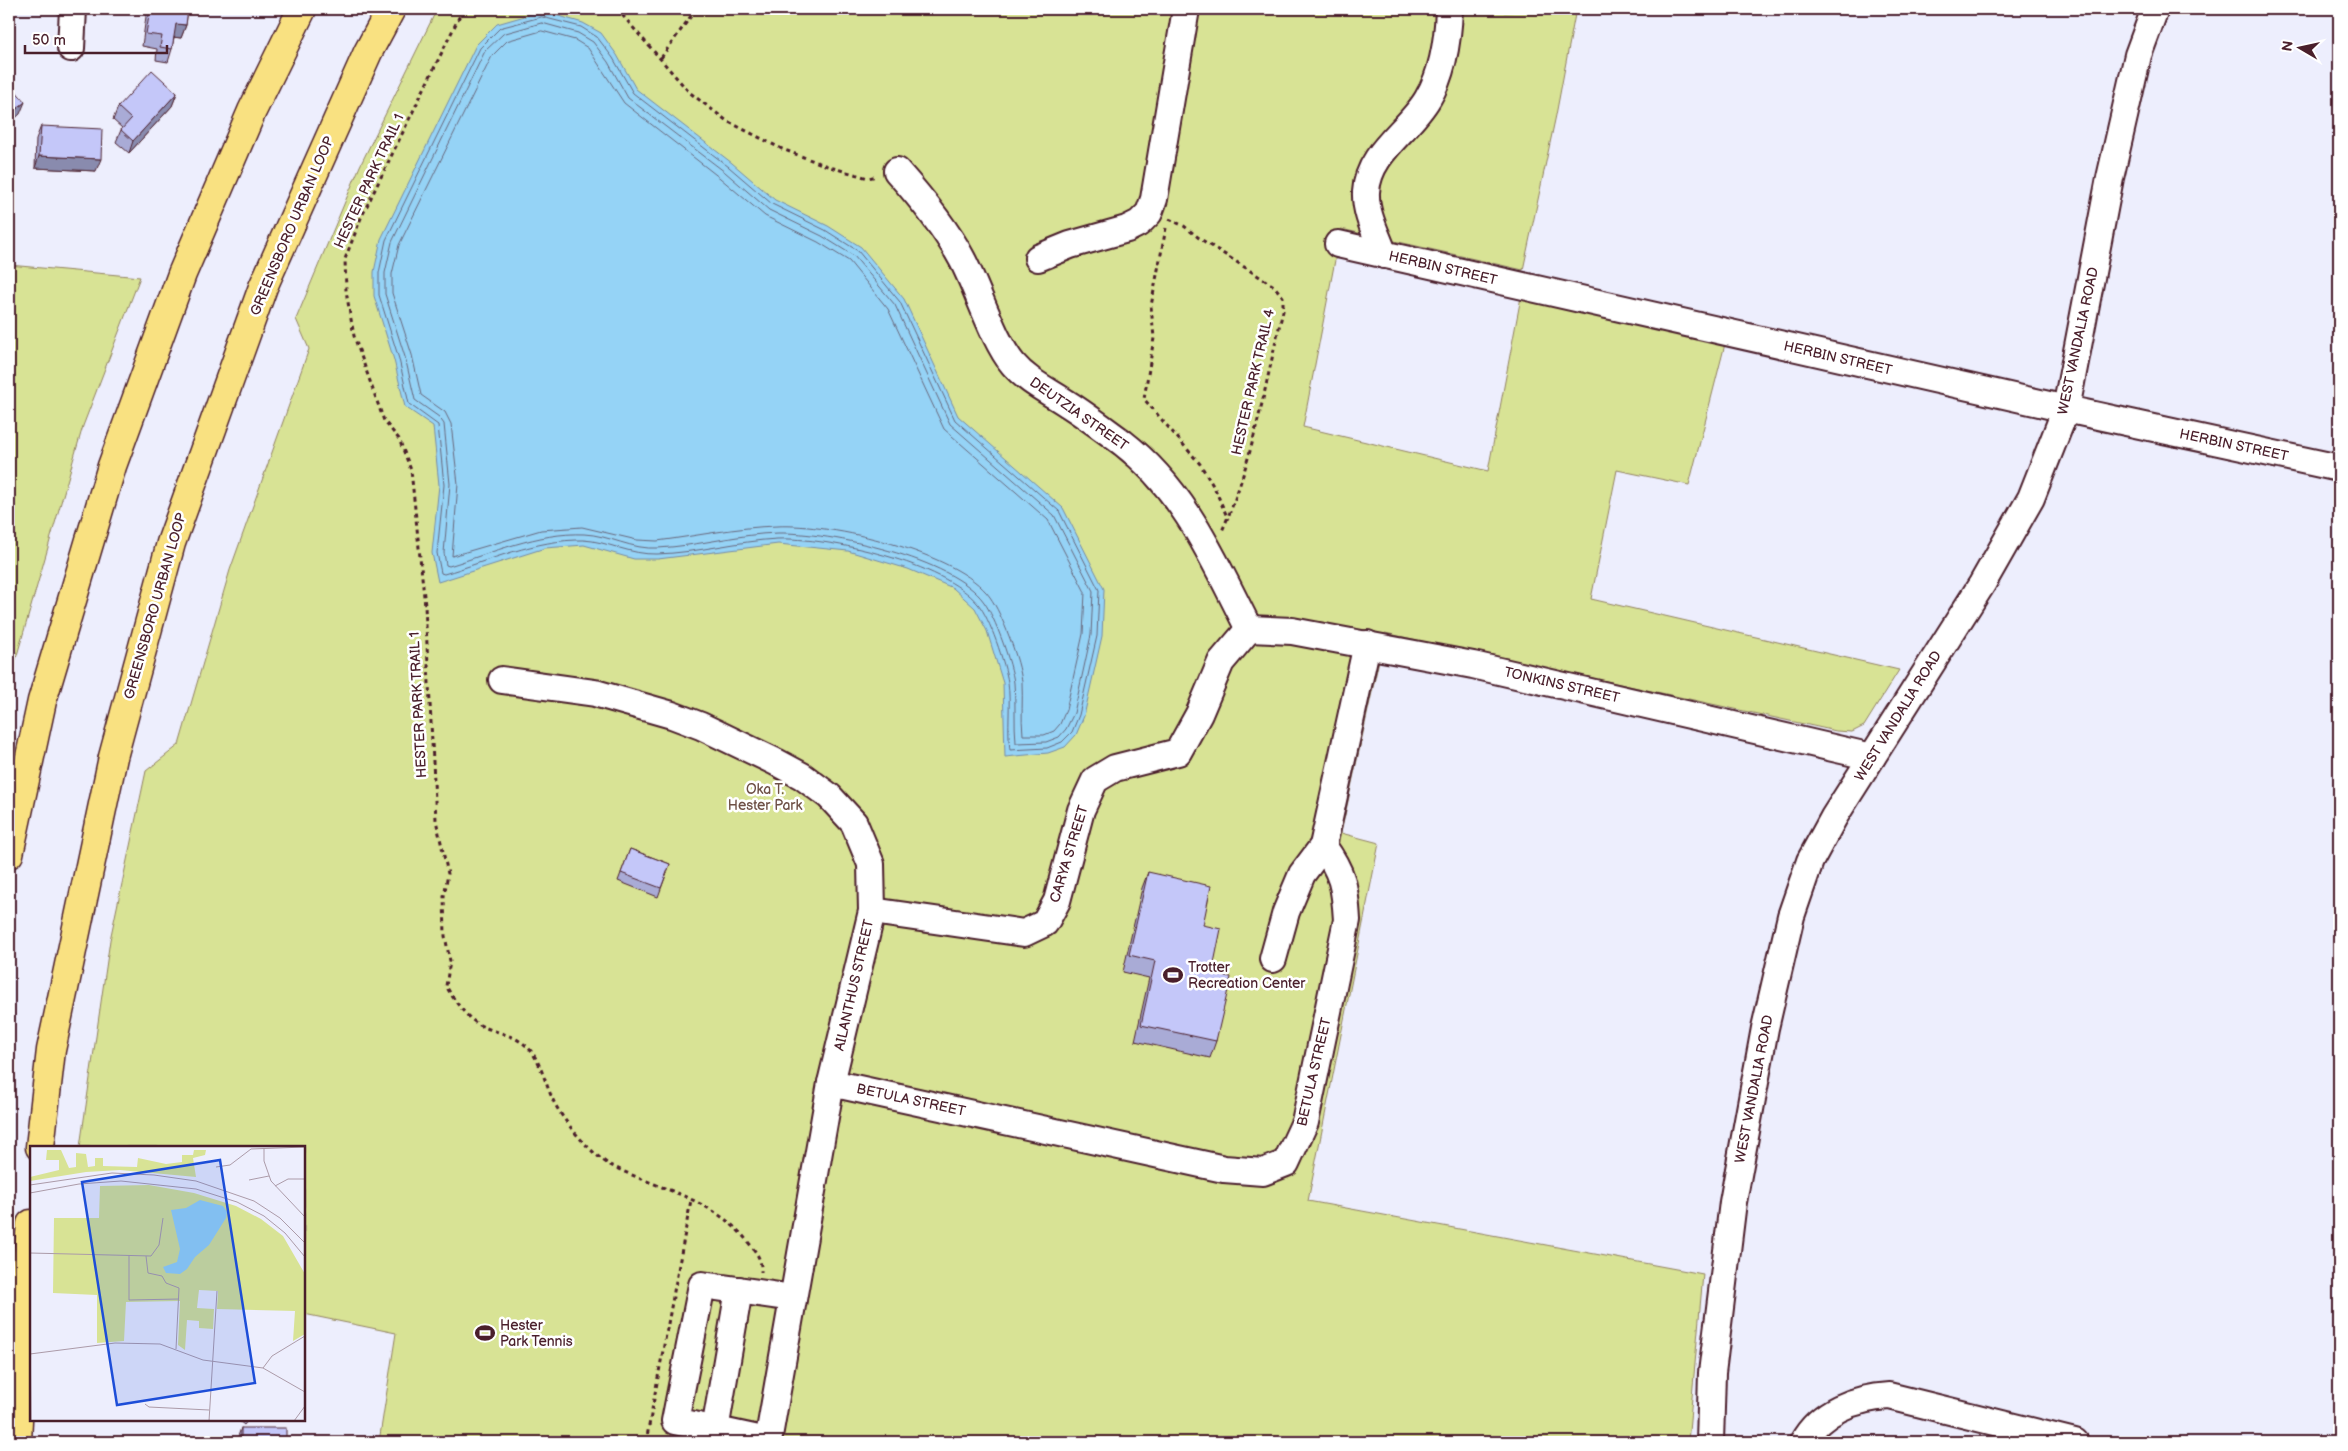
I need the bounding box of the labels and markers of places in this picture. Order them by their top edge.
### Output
place label: Trotter Recreation Center [1188,959,1306,992]
sports icon: Trotter Recreation Center [1162,964,1184,986]
place label: Hester Park Tennis [500,1317,573,1350]
sports icon: Hester Park Tennis [474,1322,496,1344]

